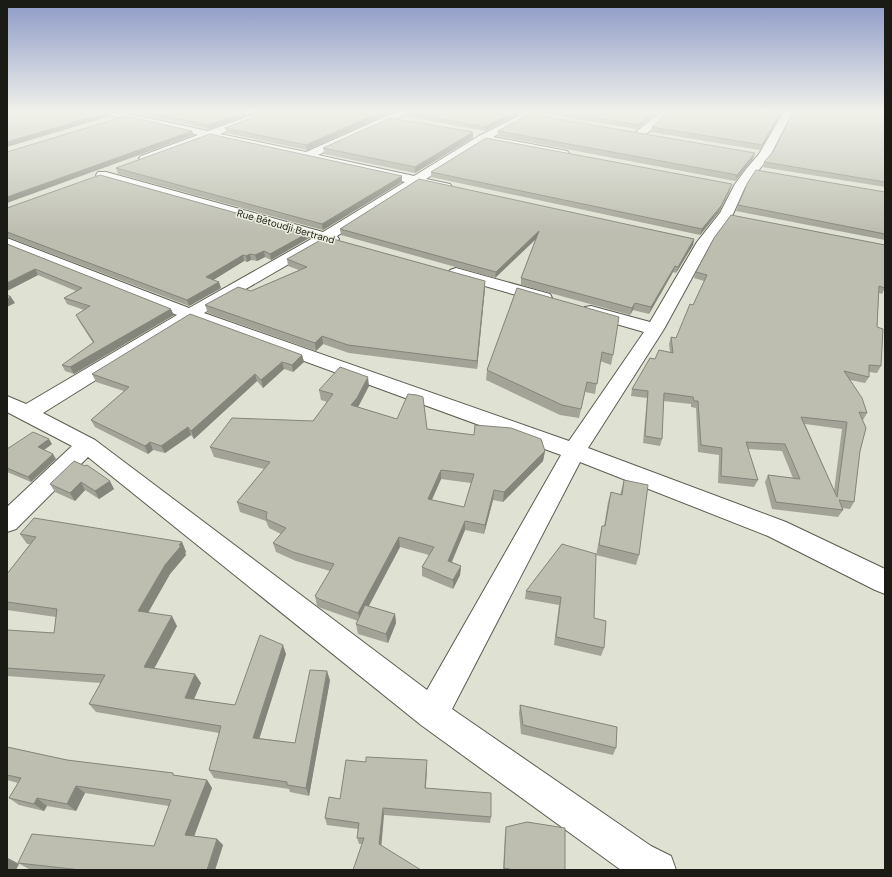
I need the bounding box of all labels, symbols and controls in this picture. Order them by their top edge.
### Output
street label: Rue Bétoudji Bertrand [235,206,336,247]

